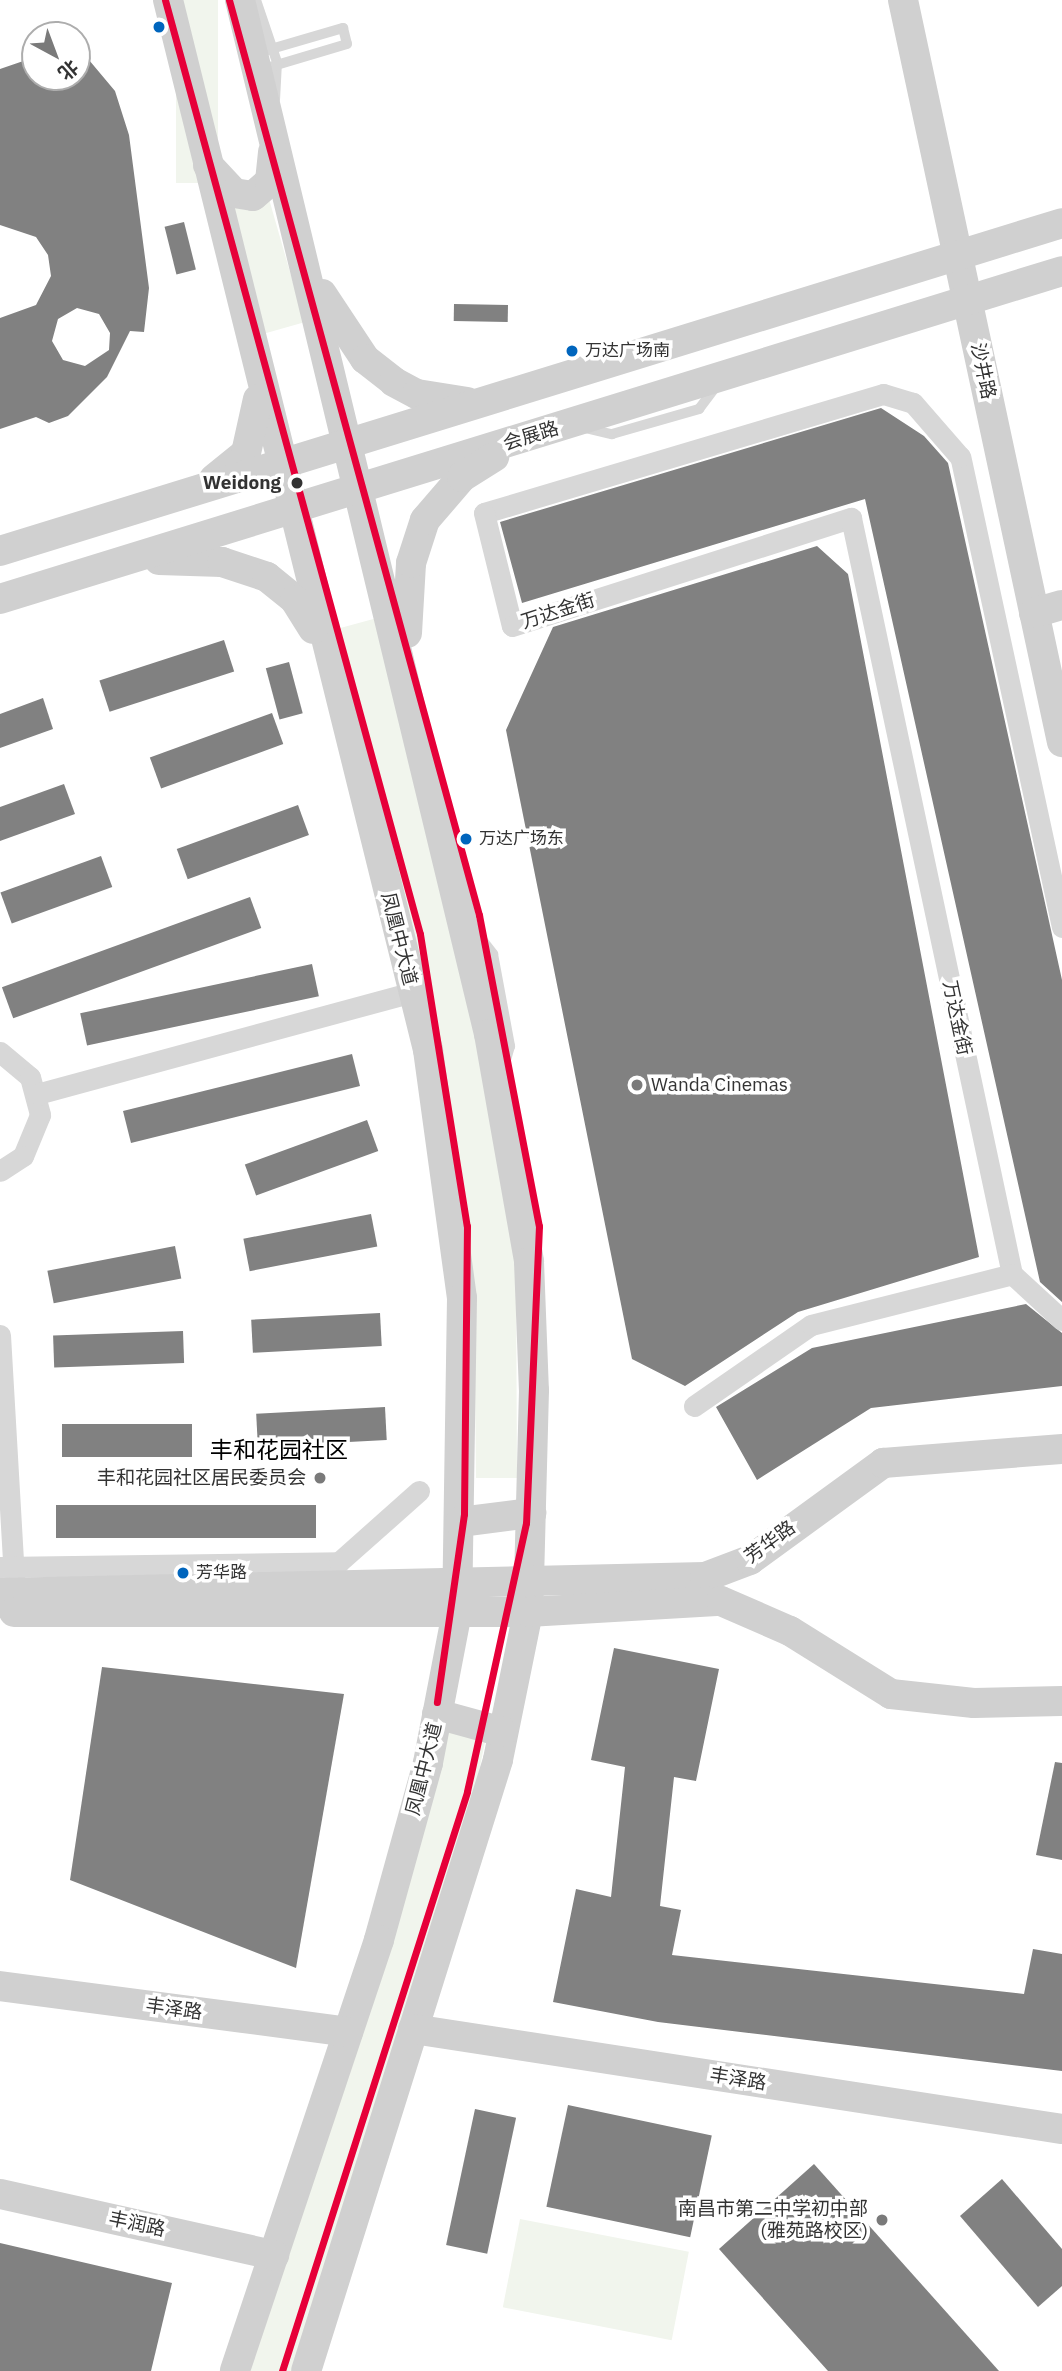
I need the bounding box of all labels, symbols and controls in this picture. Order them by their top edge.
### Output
unlabelled marker [152,20,166,34]
north arrow [21,21,91,91]
text: 北 [53,55,84,86]
place label: 万达广场南 [585,341,670,361]
street label: 沙井路 [966,341,1000,401]
marker: 万达广场南 [565,344,579,358]
street label: 会展路 [500,417,562,455]
place label: Weidong [203,472,281,494]
marker: Weidong [287,473,307,493]
street label: 万达金街 [518,588,598,634]
place label: 万达广场东 [479,829,564,849]
marker: 万达广场东 [459,832,473,846]
street label: 凤凰中大道 [376,890,422,988]
street label: 万达金街 [938,978,976,1058]
place label: Wanda Cinemas [651,1074,788,1096]
marker: Wanda Cinemas [629,1077,645,1093]
district label: 丰和花园社区 [210,1435,348,1463]
place label: 丰和花园社区居民委员会 [97,1467,306,1489]
marker: 丰和花园社区居民委员会 [312,1470,328,1486]
street label: 芳华路 [740,1516,800,1568]
place label: 芳华路 [196,1563,247,1583]
marker: 芳华路 [176,1566,190,1580]
street label: 凤凰中大道 [401,1720,447,1818]
street label: 丰泽路 [144,1994,204,2024]
street label: 丰泽路 [708,2063,768,2095]
place label: 南昌市第二中学初中部 (雅苑路校区) [678,2198,868,2242]
street label: 丰润路 [107,2207,167,2241]
marker: 南昌市第二中学初中部 (雅苑路校区) [874,2212,890,2228]

